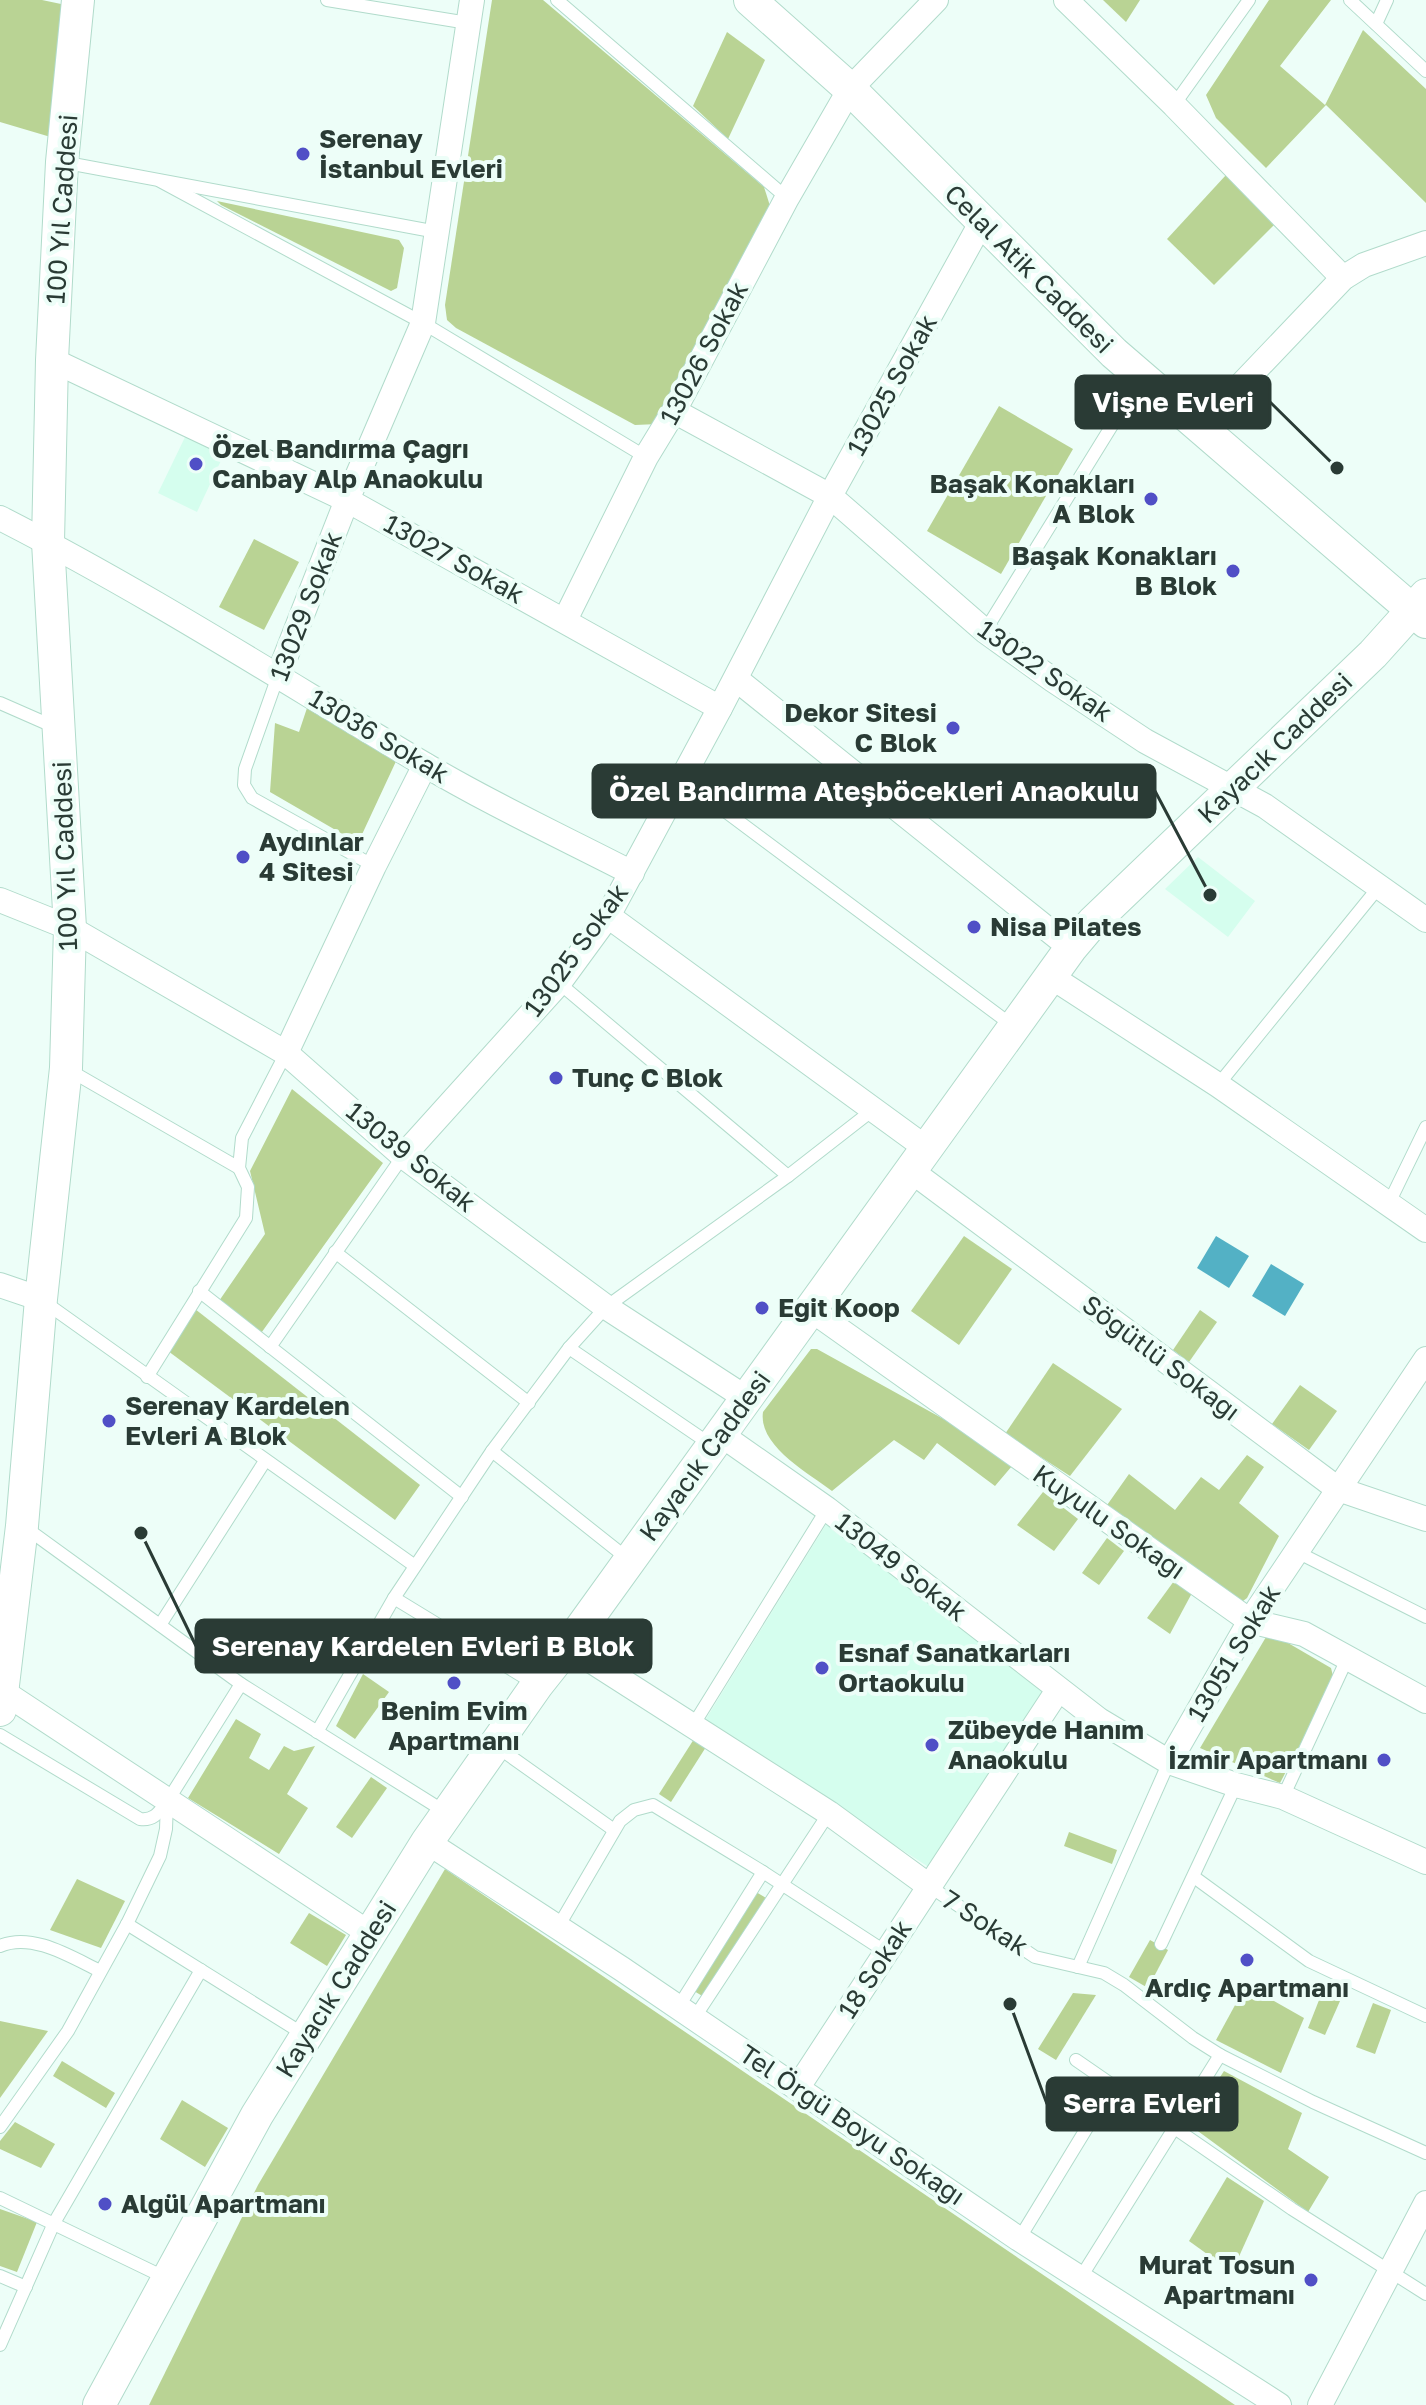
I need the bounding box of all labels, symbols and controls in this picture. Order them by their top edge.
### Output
street label: 100 Yıl Caddesi [39,113,84,305]
place label: Serenay İstanbul Evleri [319,123,503,184]
marker: Serenay İstanbul Evleri [294,145,312,163]
street label: Celal Atik Caddesi [939,178,1120,359]
street label: 13026 Sokak [653,276,754,429]
street label: 13025 Sokak [840,308,943,461]
callout: Vişne Evleri [1076,376,1270,428]
text: Vişne Evleri [1092,385,1254,418]
place label: Özel Bandırma Çağrı Canbay Alp Anaokulu [212,433,483,494]
marker: Özel Bandırma Çağrı Canbay Alp Anaokulu [187,455,205,473]
place label: Başak Konakları A Blok [929,468,1135,529]
marker: Başak Konakları A Blok [1142,490,1160,508]
street label: 13027 Sokak [379,507,530,610]
street label: 13029 Sokak [263,527,348,685]
place label: Başak Konakları B Blok [1011,540,1217,601]
marker: Başak Konakları B Blok [1224,562,1242,580]
street label: 13022 Sokak [972,613,1119,728]
street label: Kayacık Caddesi [1191,666,1358,829]
street label: 13036 Sokak [304,682,455,790]
place label: Dekor Sitesi C Blok [784,697,937,758]
marker: Dekor Sitesi C Blok [944,719,962,737]
street label: 100 Yıl Caddesi [46,761,83,951]
callout: Özel Bandırma Ateşböcekleri Anaokulu [593,765,1155,817]
text: Özel Bandırma Ateşböcekleri Anaokulu [609,774,1139,807]
place label: Aydınlar 4 Sitesi [259,826,364,887]
marker: Aydınlar 4 Sitesi [234,848,252,866]
street label: 13025 Sokak [517,877,634,1022]
place label: Nisa Pilates [990,911,1142,942]
marker: Nisa Pilates [965,918,983,936]
place label: Tunç C Blok [572,1062,723,1093]
marker: Tunç C Blok [547,1069,565,1087]
street label: 13039 Sokak [340,1095,482,1218]
street label: Söğütlü Sokağı [1076,1288,1246,1427]
place label: Eğit Koop [778,1292,900,1323]
marker: Eğit Koop [753,1299,771,1317]
street label: Kayacık Caddesi [632,1365,777,1547]
place label: Serenay Kardelen Evleri A Blok [125,1390,350,1451]
marker: Serenay Kardelen Evleri A Blok [100,1412,118,1430]
street label: Kuyulu Sokağı [1027,1458,1191,1585]
street label: 13049 Sokak [829,1506,973,1628]
street label: 13051 Sokak [1181,1578,1287,1727]
callout: Serenay Kardelen Evleri B Blok [196,1620,651,1672]
text: Serenay Kardelen Evleri B Blok [211,1629,635,1662]
place label: Esnaf Sanatkarları Ortaokulu [838,1637,1070,1698]
marker: Esnaf Sanatkarları Ortaokulu [813,1659,831,1677]
marker: Benim Evim Apartmanı [445,1674,463,1692]
place label: Benim Evim Apartmanı [380,1695,528,1756]
place label: Zübeyde Hanım Anaokulu [948,1714,1144,1775]
marker: Zübeyde Hanım Anaokulu [923,1736,941,1754]
place label: İzmir Apartmanı [1168,1744,1368,1775]
marker: İzmir Apartmanı [1375,1751,1393,1769]
street label: 7 Sokak [936,1883,1034,1962]
street label: Kayacık Caddesi [269,1895,402,2083]
street label: 18 Sokak [831,1913,918,2024]
marker: Ardıç Apartmanı [1238,1951,1256,1969]
place label: Ardıç Apartmanı [1145,1972,1349,2003]
street label: Tel Örgü Boyu Sokağı [734,2038,971,2211]
callout: Serra Evleri [1047,2078,1237,2130]
text: Serra Evleri [1063,2086,1221,2119]
place label: Algül Apartmanı [121,2188,326,2219]
marker: Algül Apartmanı [96,2195,114,2213]
place label: Murat Tosun Apartmanı [1138,2249,1295,2310]
marker: Murat Tosun Apartmanı [1302,2271,1320,2289]

